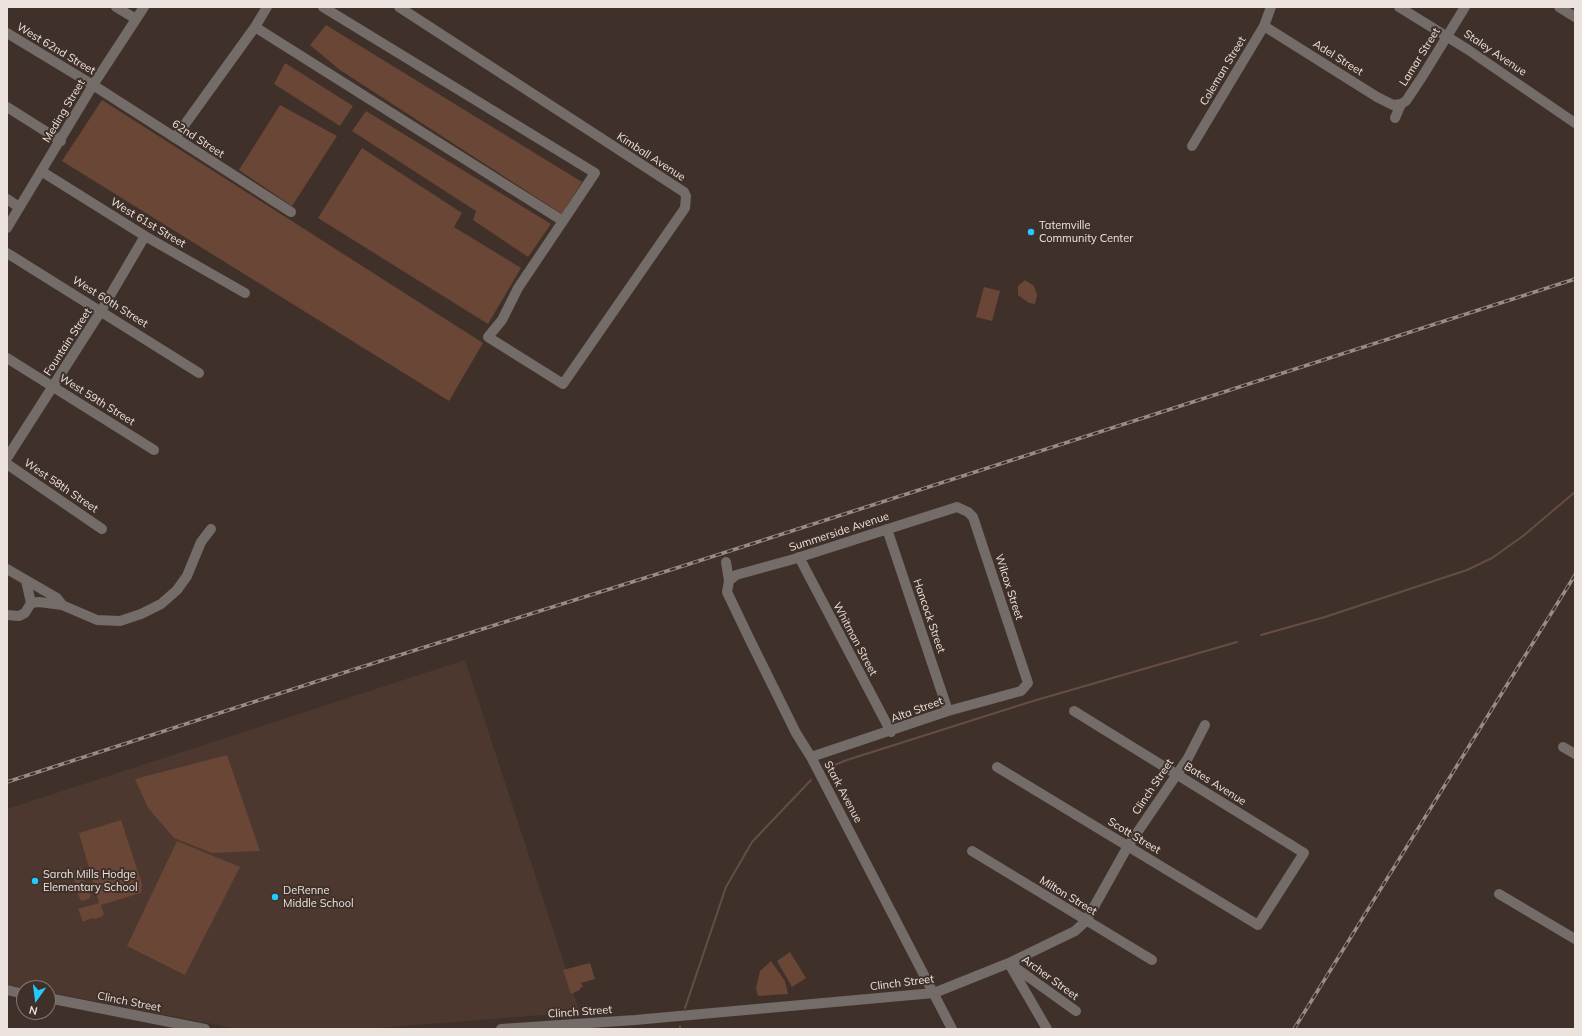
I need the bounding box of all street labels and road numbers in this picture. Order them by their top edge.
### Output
street label: West 62nd Street [14,20,98,78]
street label: Lamar Street [1397,25,1443,89]
street label: Staley Avenue [1461,27,1529,79]
street label: Coleman Street [1197,34,1249,108]
street label: Adel Street [1311,37,1365,79]
street label: Meding Street [40,77,88,145]
street label: 62nd Street [169,117,227,161]
street label: Kimball Avenue [614,130,688,184]
street label: West 61st Street [108,195,188,251]
street label: West 60th Street [70,273,150,331]
street label: Fountain Street [41,306,95,378]
street label: West 59th Street [57,371,137,429]
street label: West 58th Street [21,456,101,516]
street label: Summerside Avenue [787,510,891,554]
street label: Wilcox Street [992,553,1026,621]
street label: Hancock Street [910,577,948,655]
street label: Whitman Street [830,600,880,678]
street label: Alta Street [889,694,945,726]
street label: Clinch Street [1130,757,1176,817]
street label: Stark Avenue [821,759,865,825]
street label: Bates Avenue [1182,760,1248,808]
street label: Scott Street [1105,815,1163,857]
street label: Milton Street [1037,874,1099,918]
street label: Archer Street [1019,953,1081,1003]
street label: Clinch Street [869,973,935,993]
street label: Clinch Street [96,989,162,1015]
street label: Clinch Street [547,1003,613,1021]

